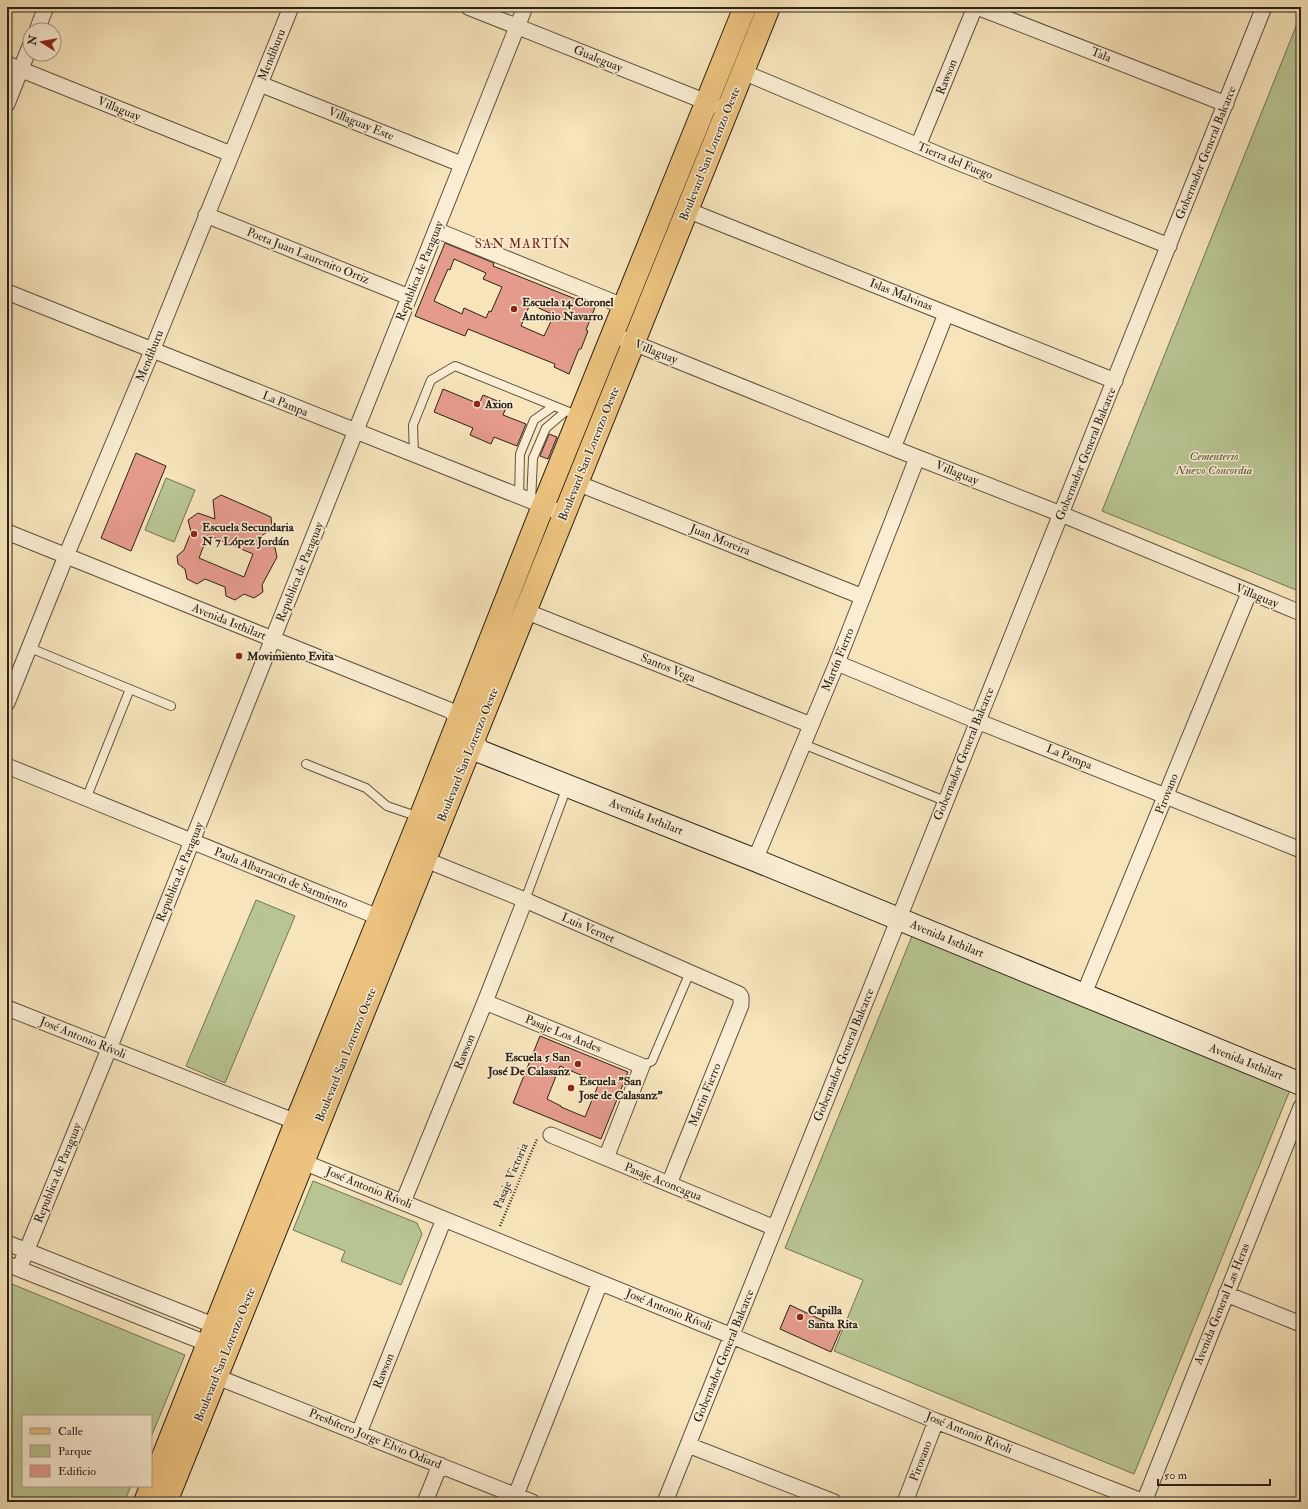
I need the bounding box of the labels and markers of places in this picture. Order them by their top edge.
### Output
place label: Escuela 14 Coronel Antonio Navarro [521,295,615,324]
marker: Escuela 14 Coronel Antonio Navarro [509,304,519,314]
place label: Axion [484,397,514,412]
marker: Axion [472,399,482,409]
place label: Escuela Secundaria N 7 López Jordán [201,520,295,549]
marker: Escuela Secundaria N 7 López Jordán [189,529,199,539]
place label: Movimiento Evita [246,649,335,664]
marker: Movimiento Evita [234,651,244,661]
place label: Escuela 5 San José De Calasanz [487,1050,571,1079]
marker: Escuela 5 San José De Calasanz [573,1059,583,1069]
place label: Escuela "San Jose de Calasanz" [578,1074,663,1103]
marker: Escuela "San Jose de Calasanz" [566,1083,576,1093]
place label: Capilla Santa Rita [808,1303,859,1332]
marker: Capilla Santa Rita [795,1312,805,1322]

